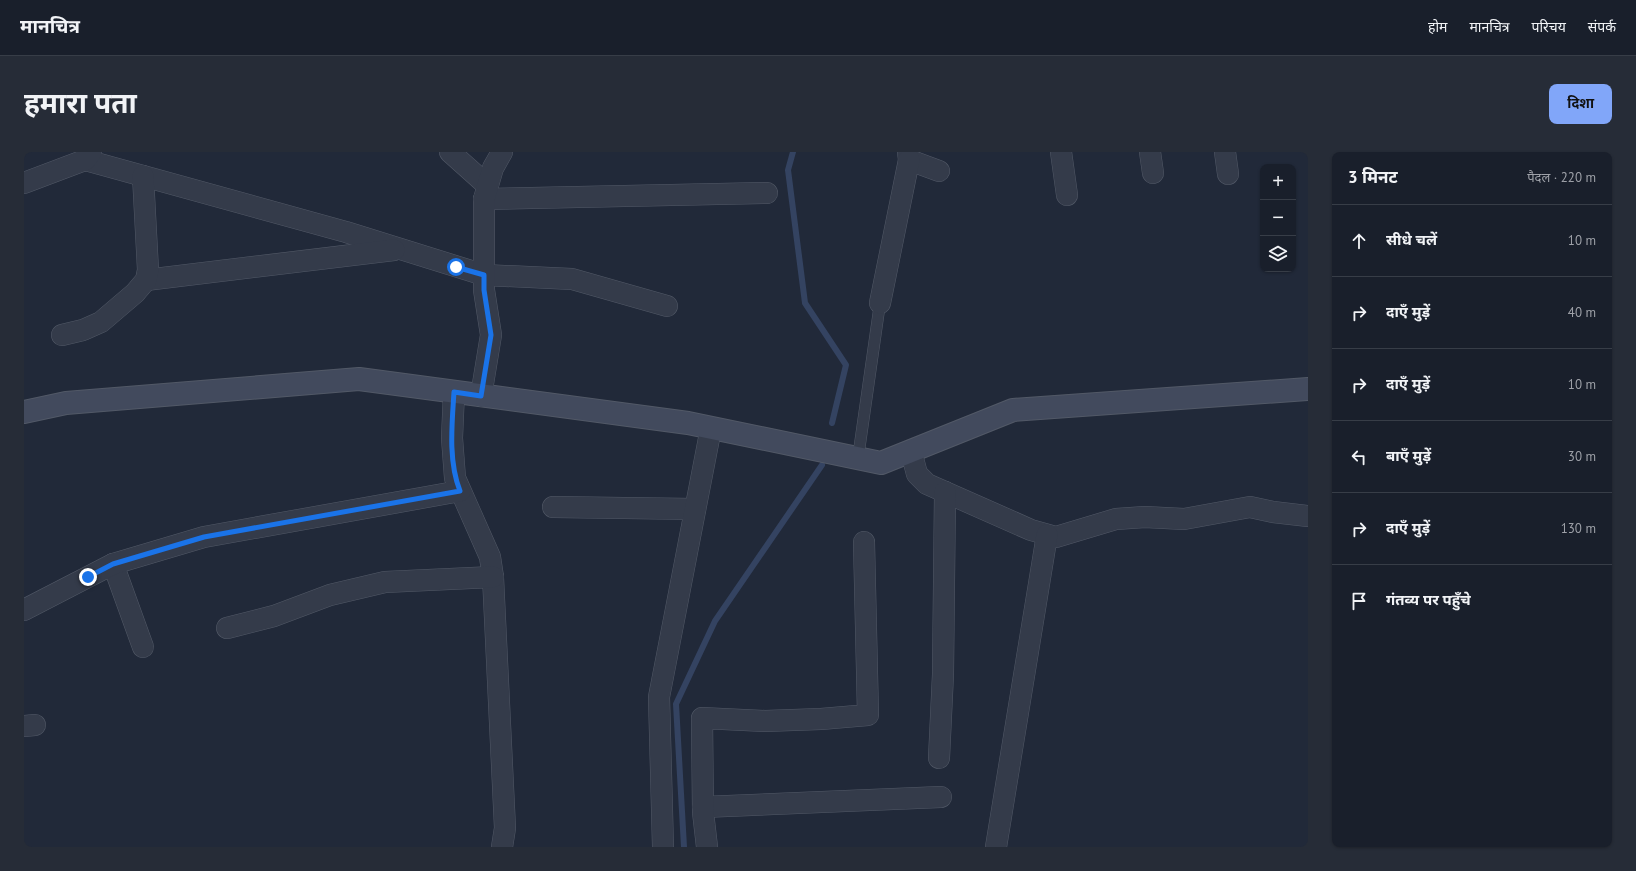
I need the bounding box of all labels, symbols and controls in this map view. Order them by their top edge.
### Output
text: मानचित्र [20,14,80,38]
text: होम [1428,18,1447,36]
text: मानचित्र [1469,18,1510,36]
text: परिचय [1532,18,1566,36]
text: संपर्क [1588,18,1616,36]
text: हमारा पता [24,84,137,121]
button: दिशा [1549,84,1612,124]
map controls [1260,164,1296,272]
button: + [1260,164,1296,200]
text: 3 मिनट [1348,166,1398,188]
text: पैदल · 220 m [1527,169,1596,186]
button: − [1260,200,1296,236]
icon: ahead [1348,230,1370,252]
text: सीधे चलें [1386,230,1437,249]
text: 10 m [1568,232,1596,249]
button: layers [1260,236,1296,272]
route start [447,258,465,276]
icon: right [1348,302,1370,324]
text: दाएँ मुड़ें [1386,302,1430,321]
text: 40 m [1568,304,1596,321]
icon: right [1348,374,1370,396]
text: दाएँ मुड़ें [1386,374,1430,393]
text: 10 m [1568,376,1596,393]
icon: left [1348,446,1370,468]
text: बाएँ मुड़ें [1386,446,1431,465]
text: 30 m [1568,448,1596,465]
icon: right [1348,518,1370,540]
text: दाएँ मुड़ें [1386,518,1430,537]
text: 130 m [1561,520,1596,537]
route end [79,568,97,586]
icon: arrive [1348,590,1370,612]
text: गंतव्य पर पहुँचे [1386,590,1471,609]

